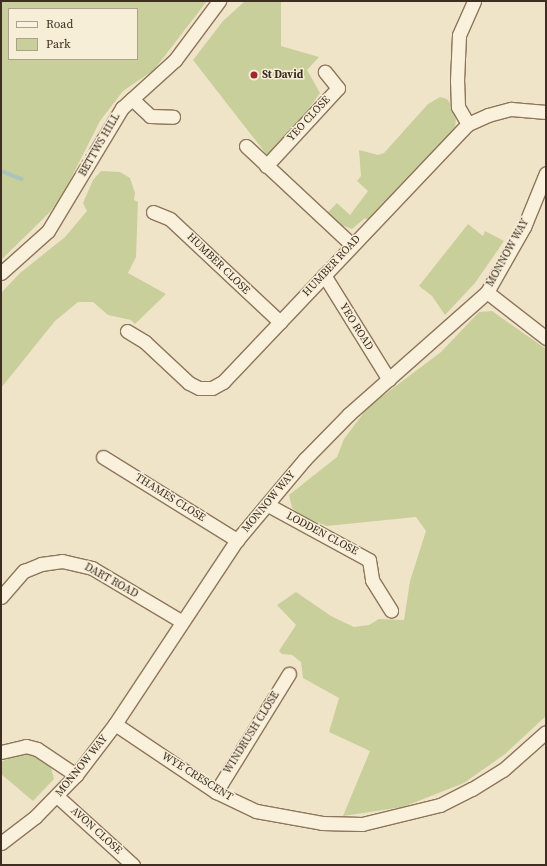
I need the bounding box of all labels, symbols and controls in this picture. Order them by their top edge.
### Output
legend [8,8,138,60]
text: Road [46,16,73,32]
text: Park [46,36,71,52]
place label: St David [262,68,303,82]
marker: St David [249,70,259,80]
street label: YEO CLOSE [285,94,333,144]
street label: BETTWS HILL [77,111,123,179]
street label: MONNOW WAY [484,216,532,290]
street label: HUMBER CLOSE [184,231,252,297]
street label: HUMBER ROAD [300,233,364,299]
street label: YEO ROAD [336,301,376,353]
street label: MONNOW WAY [239,468,299,536]
street label: THAMES CLOSE [132,471,208,525]
street label: LODDEN CLOSE [284,510,360,558]
street label: DART ROAD [82,561,140,601]
street label: WINDRUSH CLOSE [221,689,283,777]
street label: MONNOW WAY [53,732,111,800]
street label: WYE CRESCENT [159,750,235,804]
street label: AVON CLOSE [68,805,124,857]

